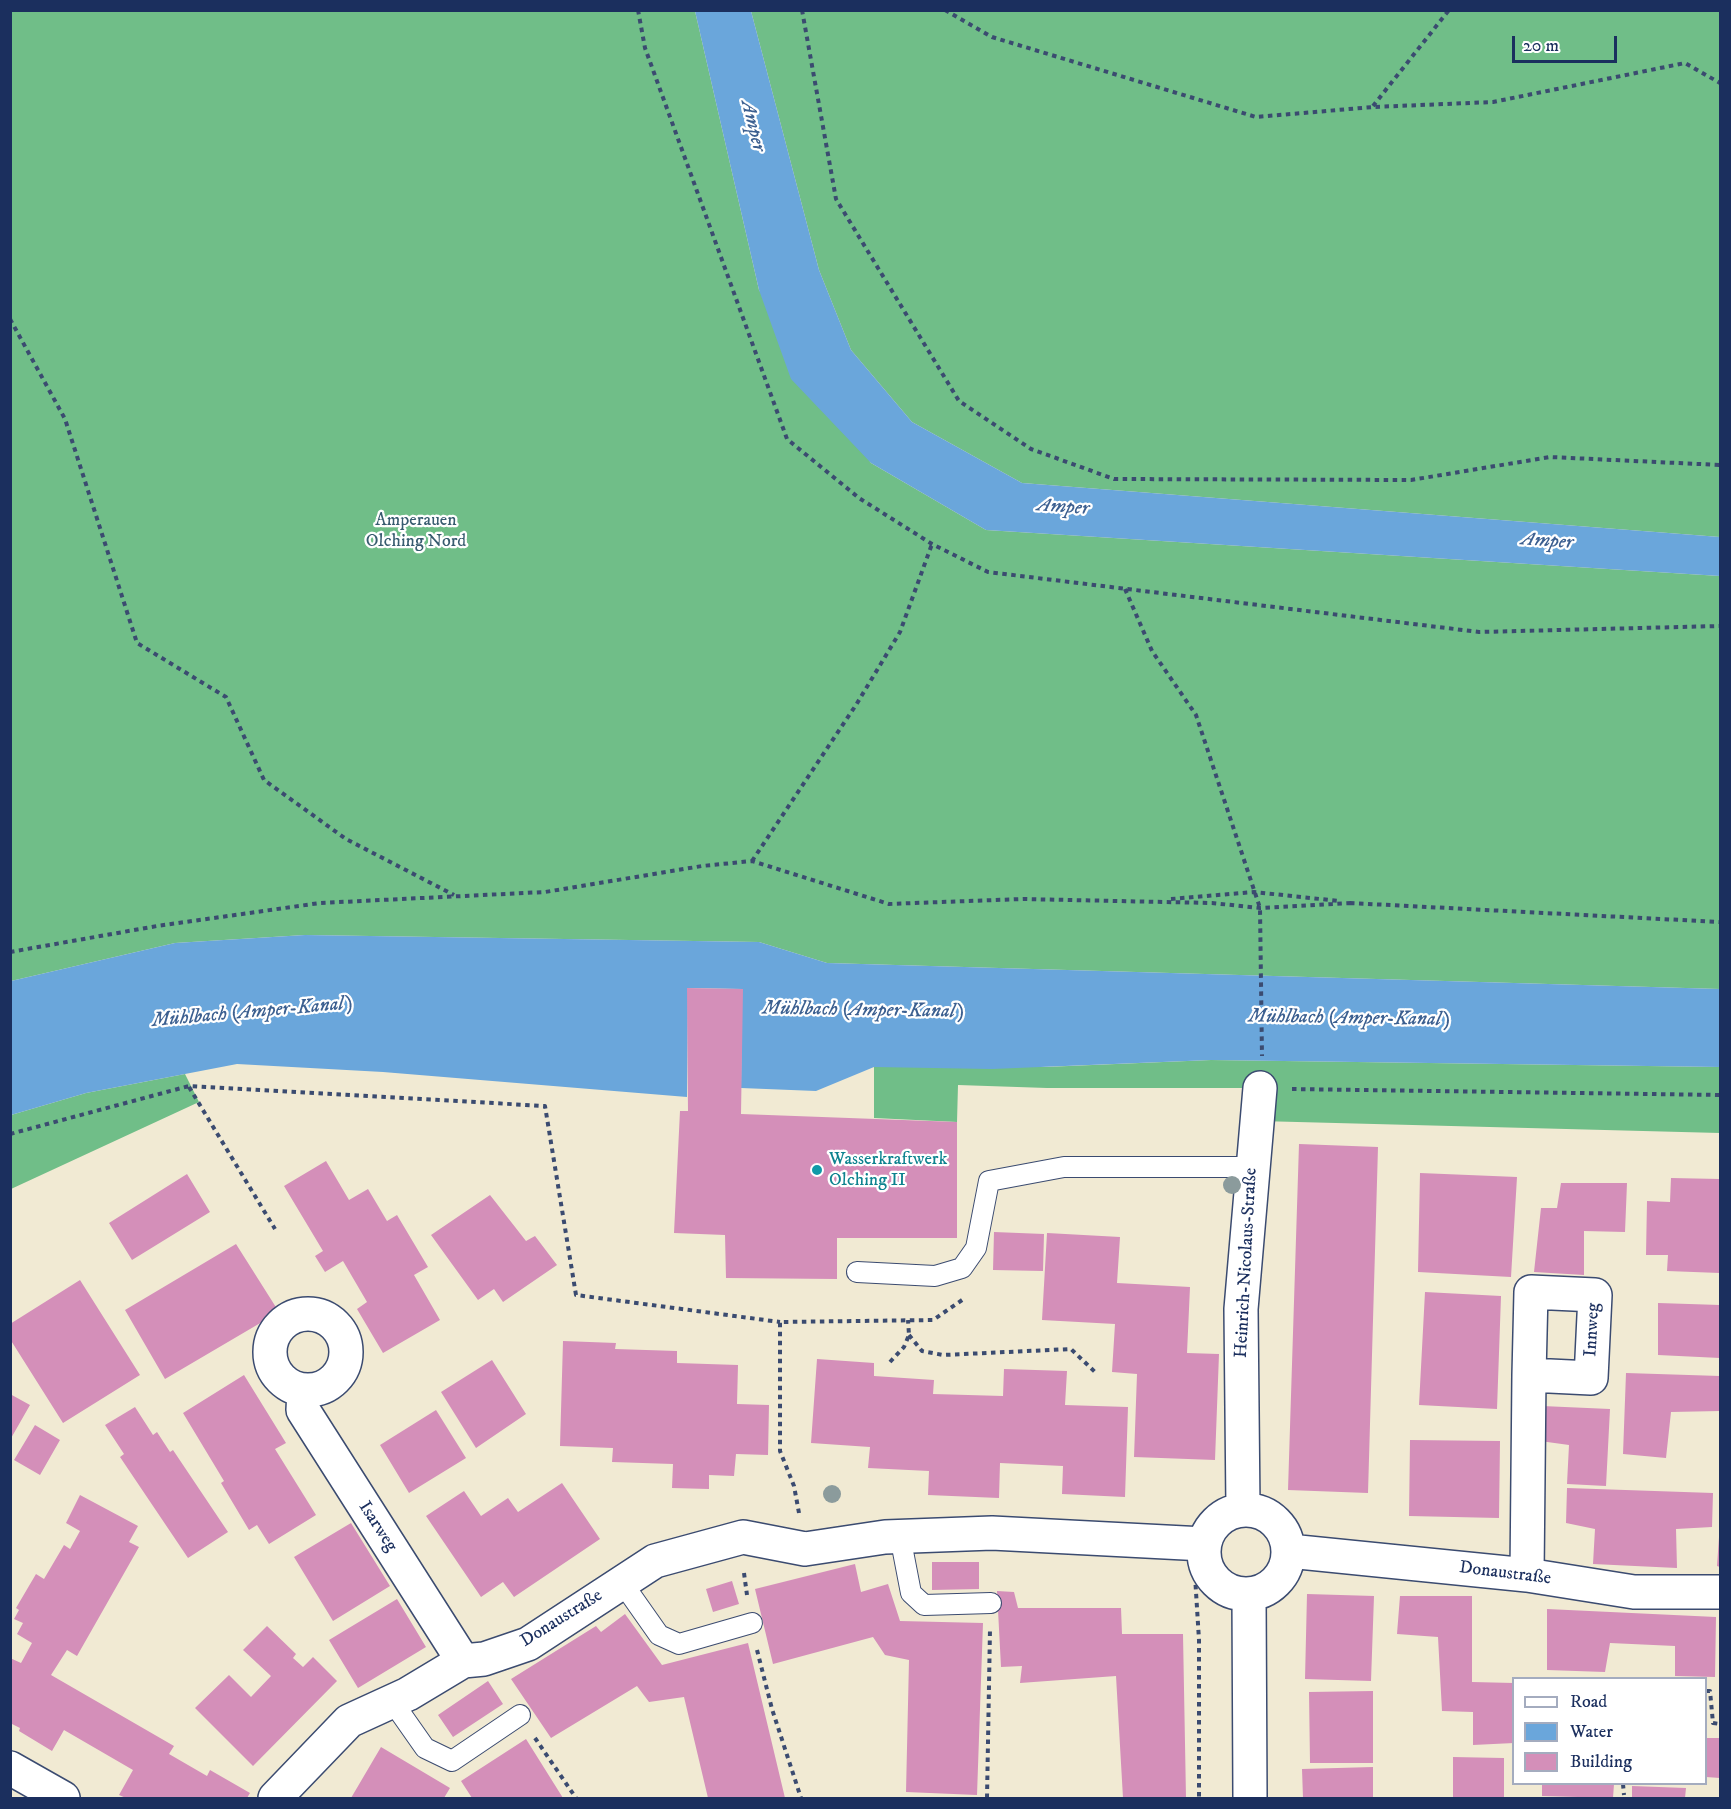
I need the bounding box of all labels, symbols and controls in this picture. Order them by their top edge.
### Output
scale bar [1515,24,1620,62]
text: 20 m [1523,35,1559,57]
water label: Amper [734,98,770,154]
water label: Amper [1036,494,1090,522]
park label: Amperauen Olching Nord [366,510,466,552]
water label: Amper [1520,528,1574,556]
water label: Mühlbach (Amper-Kanal) [151,992,353,1034]
water label: Mühlbach (Amper-Kanal) [762,997,964,1025]
water label: Mühlbach (Amper-Kanal) [1248,1005,1450,1033]
place label: Wasserkraftwerk Olching II [829,1149,947,1192]
marker: Wasserkraftwerk Olching II [810,1163,824,1177]
street label: Heinrich-Nicolaus-Straße [1231,1167,1263,1359]
street label: Innweg [1581,1303,1605,1357]
street label: Isarweg [353,1498,401,1556]
street label: Donaustraße [1458,1558,1552,1590]
street label: Donaustraße [517,1585,607,1653]
legend [1512,1677,1707,1785]
text: Road [1570,1691,1607,1713]
text: Water [1570,1721,1613,1743]
text: Building [1570,1751,1632,1773]

